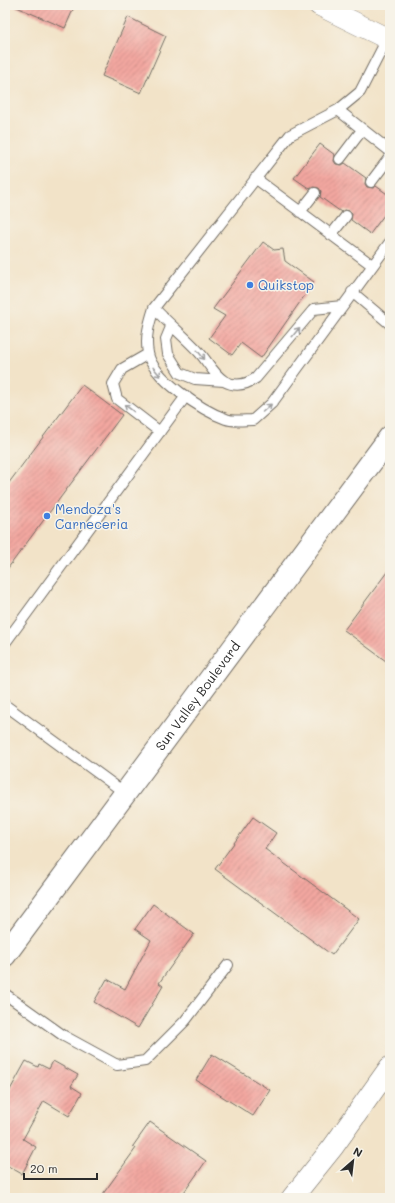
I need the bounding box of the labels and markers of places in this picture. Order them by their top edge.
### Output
place label: Quikstop [258,276,314,293]
marker: Quikstop [245,280,255,290]
place label: Mendoza's Carneceria [55,500,128,532]
marker: Mendoza's Carneceria [42,511,52,521]

